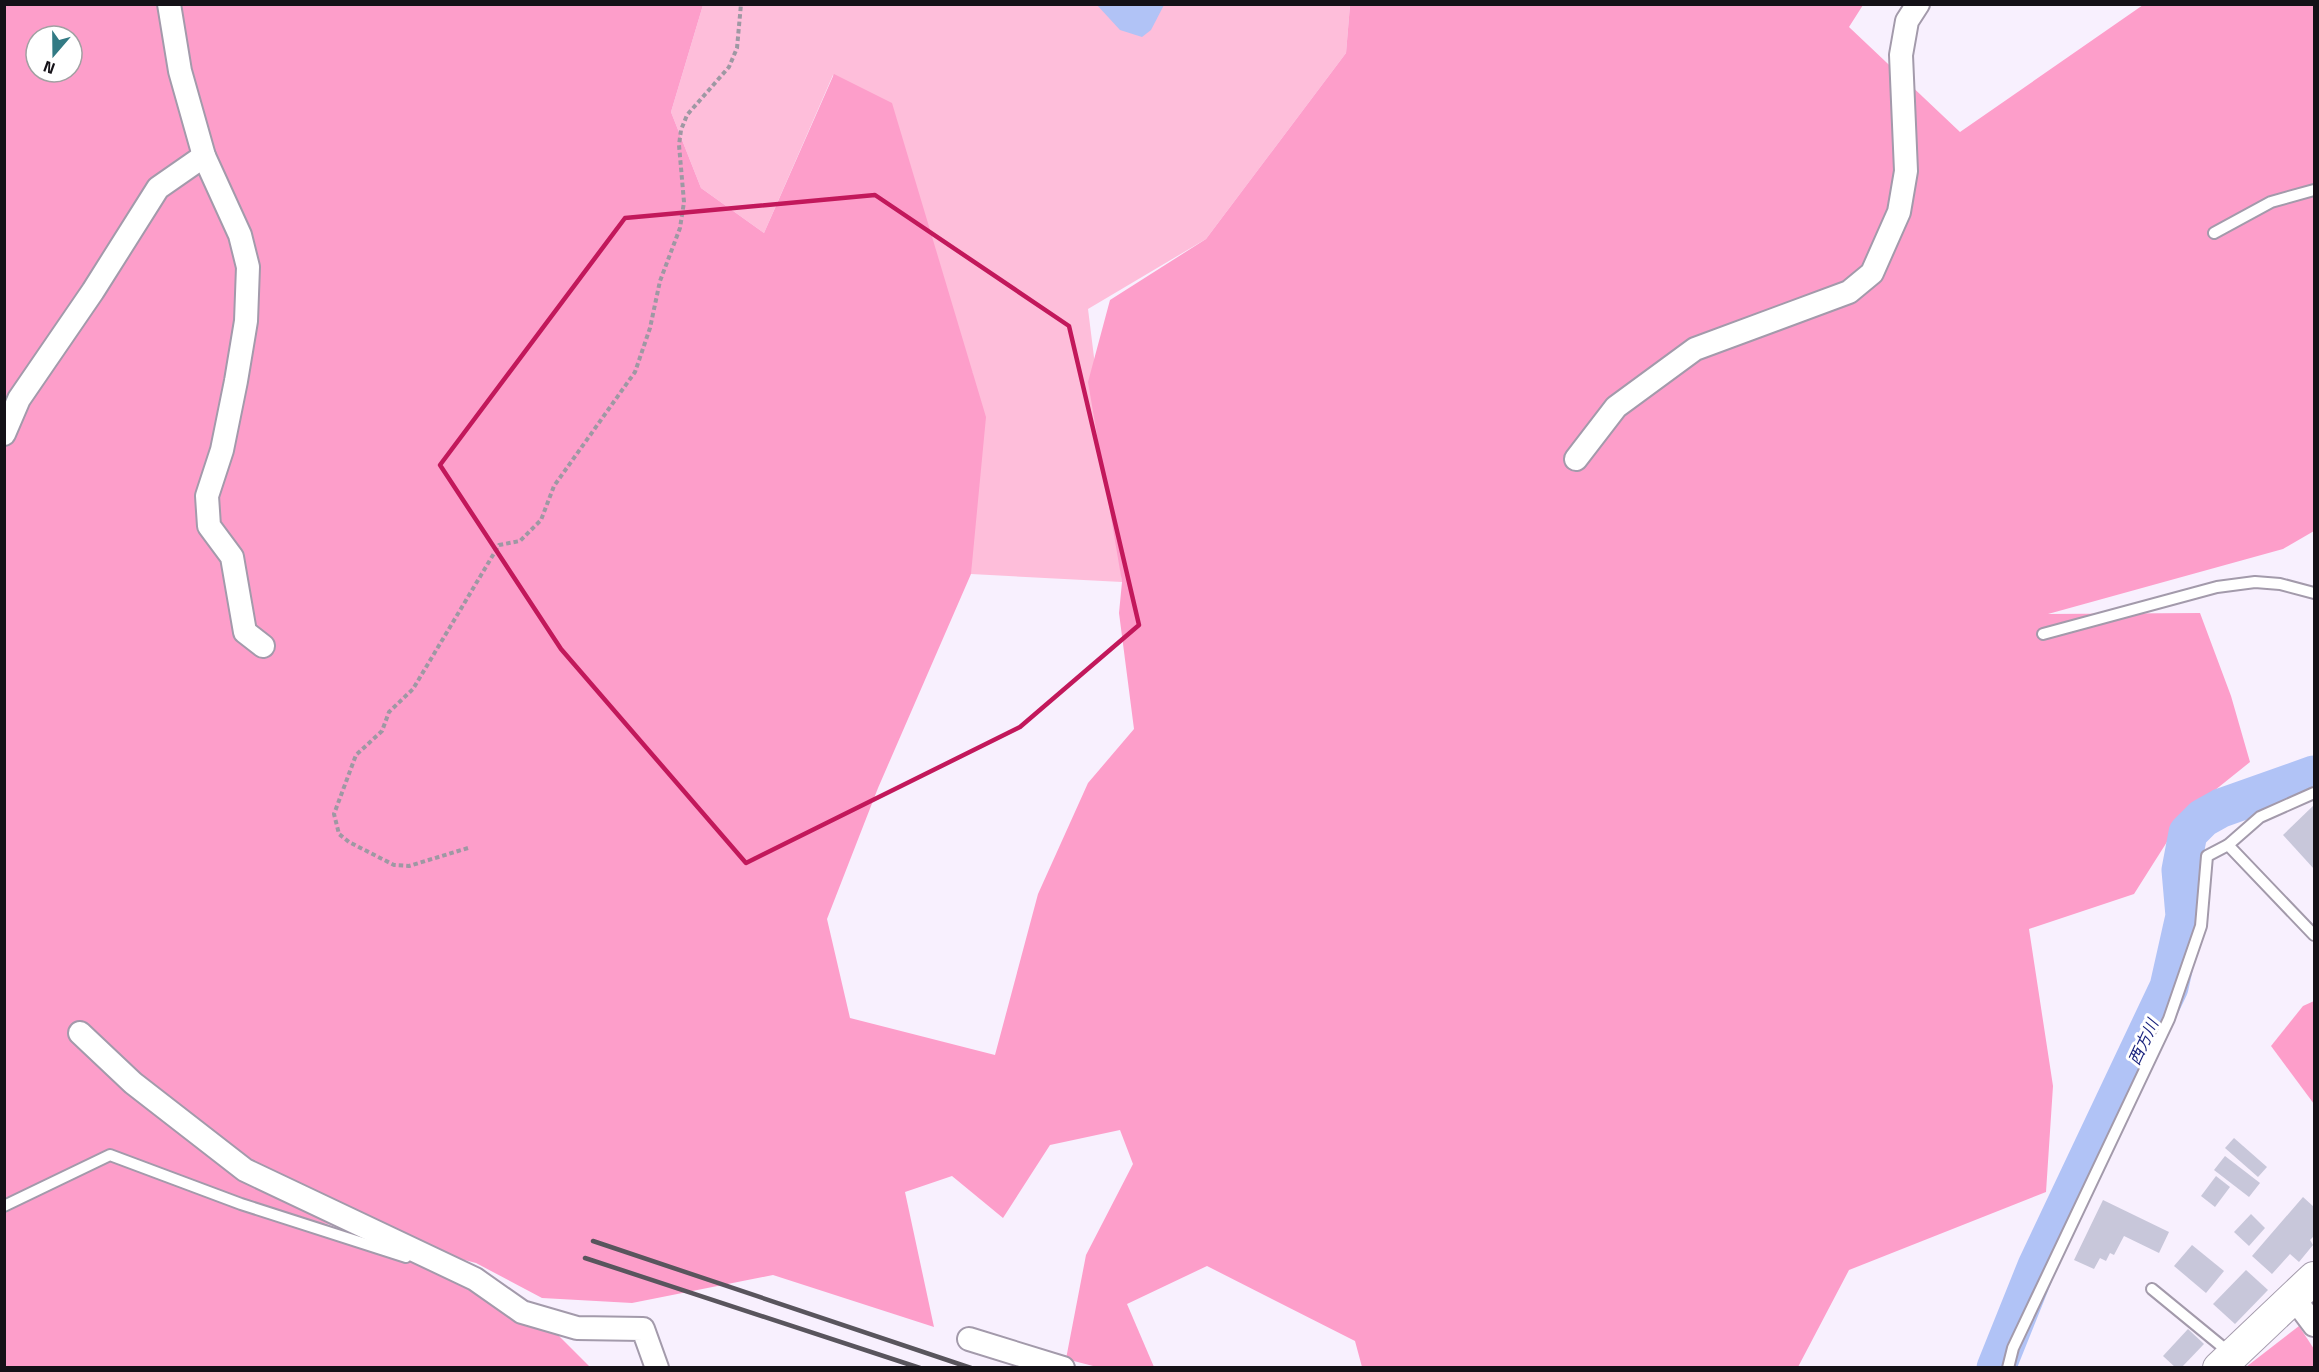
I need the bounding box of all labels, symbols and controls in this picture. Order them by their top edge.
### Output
north arrow [24,24,84,84]
text: N [40,55,58,81]
water label: 西方川 [2122,1013,2165,1069]

